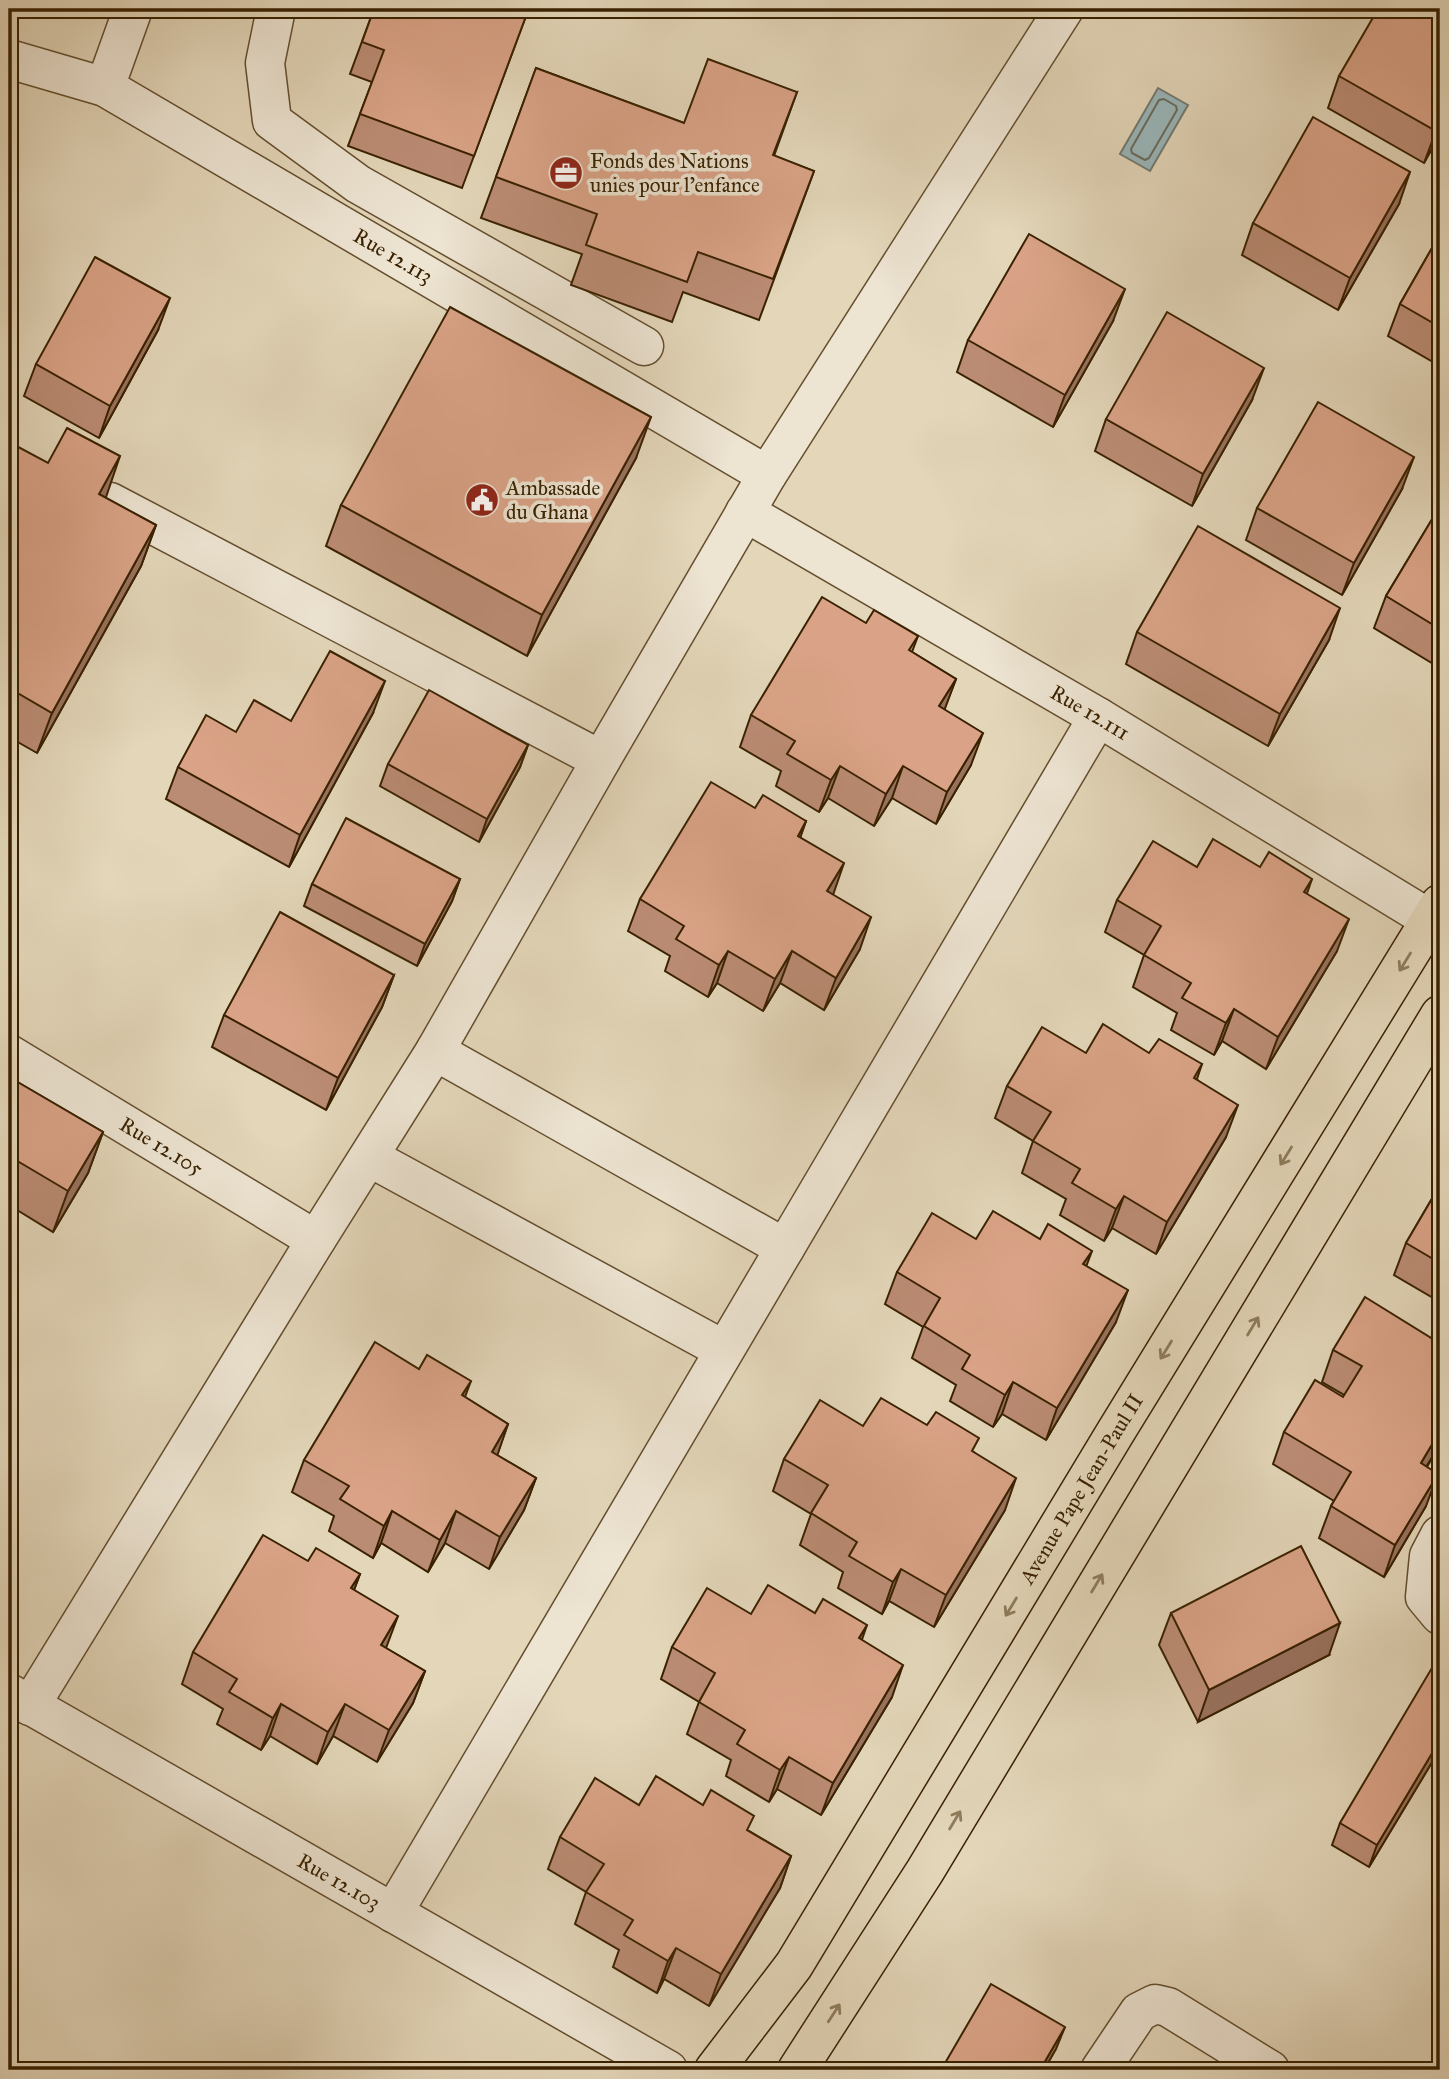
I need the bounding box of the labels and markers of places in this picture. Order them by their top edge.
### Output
place label: Fonds des Nations unies pour l’enfance [590,148,760,198]
office icon: Fonds des Nations unies pour l’enfance [547,154,585,192]
place label: Ambassade du Ghana [505,475,600,525]
public building icon: Ambassade du Ghana [463,481,501,519]

